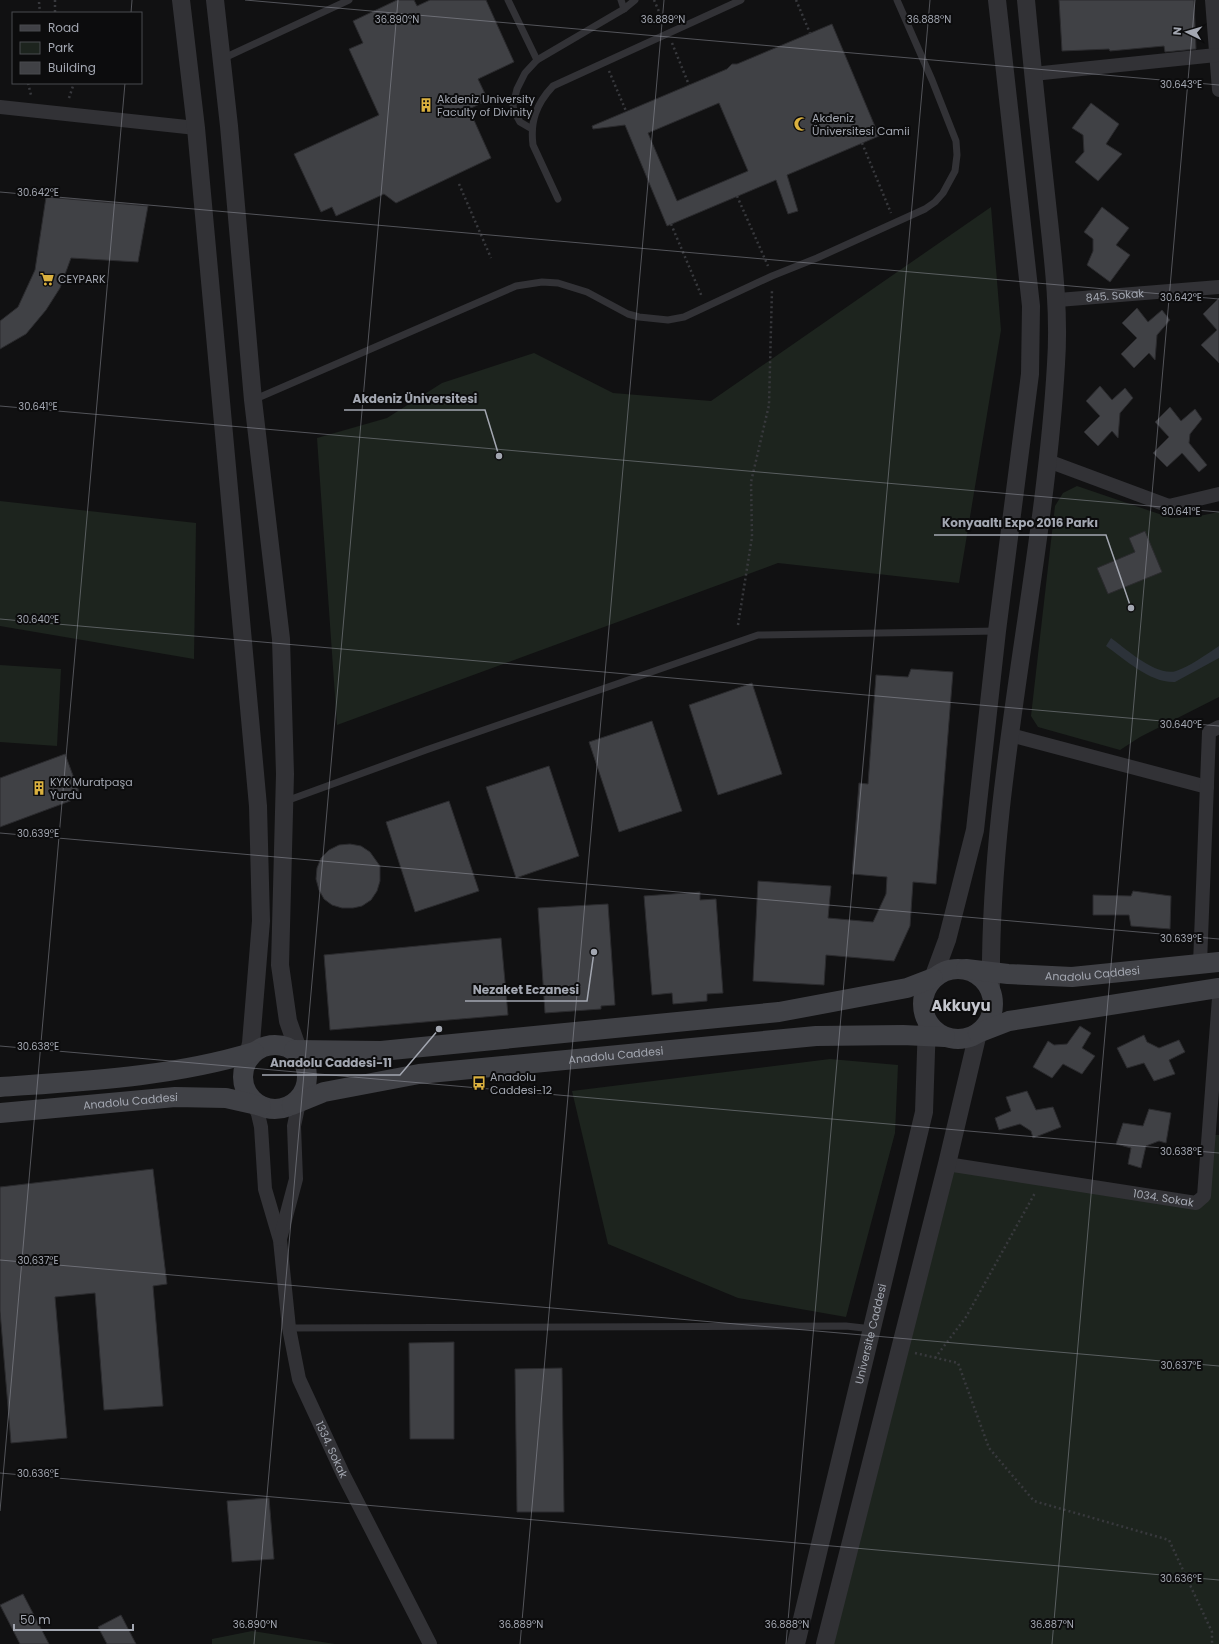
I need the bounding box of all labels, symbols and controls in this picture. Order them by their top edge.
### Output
legend [12,12,142,84]
text: 36.890°N [375,12,419,27]
text: 36.889°N [641,12,685,27]
text: 36.888°N [907,12,951,27]
north arrow [1167,12,1207,52]
text: Road [48,19,79,36]
text: N [1169,26,1185,36]
text: Park [48,39,75,56]
text: Building [48,59,96,76]
text: 30.643°E [1160,77,1202,92]
place label: Akdeniz University Faculty of Divinity [437,91,536,120]
building icon: Akdeniz University Faculty of Divinity [418,97,434,113]
place label: Akdeniz Üniversitesi Camii [812,110,910,139]
mosque icon: Akdeniz Üniversitesi Camii [793,116,809,132]
text: 30.642°E [17,185,59,200]
supermarket icon: CEYPARK [39,271,55,287]
place label: CEYPARK [58,271,106,287]
street label: 845. Sokak [1085,285,1145,306]
text: 30.642°E [1160,290,1202,305]
callout: Akdeniz Üniversitesi [344,386,485,410]
text: Akdeniz Üniversitesi [353,390,477,407]
text: 30.641°E [18,399,58,414]
text: 30.641°E [1161,504,1201,519]
callout: Konyaaltı Expo 2016 Parkı [934,511,1106,535]
text: Konyaaltı Expo 2016 Parkı [942,514,1098,531]
text: 30.640°E [17,612,59,627]
text: 30.640°E [1160,717,1202,732]
place label: KYK Muratpaşa Yurdu [50,774,133,803]
building icon: KYK Muratpaşa Yurdu [31,780,47,796]
text: 30.639°E [17,826,59,841]
text: 30.639°E [1160,931,1202,946]
street label: Anadolu Caddesi [1045,962,1141,985]
callout: Nezaket Eczanesi [465,977,587,1001]
text: Nezaket Eczanesi [473,981,579,998]
district label: Akkuyu [931,995,991,1016]
text: 30.638°E [17,1039,59,1054]
street label: Anadolu Caddesi [568,1043,664,1068]
callout: Anadolu Caddesi-11 [262,1051,400,1075]
text: Anadolu Caddesi-11 [270,1054,392,1071]
place label: Anadolu Caddesi-12 [490,1069,552,1098]
bus stop icon: Anadolu Caddesi-12 [471,1075,487,1091]
street label: Anadolu Caddesi [82,1089,178,1113]
text: 30.638°E [1160,1144,1202,1159]
street label: 1034. Sokak [1132,1185,1195,1211]
text: 30.637°E [17,1253,59,1268]
street label: Universite Caddesi [851,1282,890,1386]
text: 30.637°E [1160,1358,1202,1373]
street label: 1334. Sokak [312,1418,352,1481]
text: 30.636°E [17,1466,59,1481]
text: 30.636°E [1160,1571,1202,1586]
scale bar [14,1606,133,1632]
text: 50 m [20,1611,51,1628]
text: 36.890°N [233,1617,277,1632]
text: 36.889°N [499,1617,543,1632]
text: 36.888°N [765,1617,809,1632]
text: 36.887°N [1030,1617,1074,1632]

